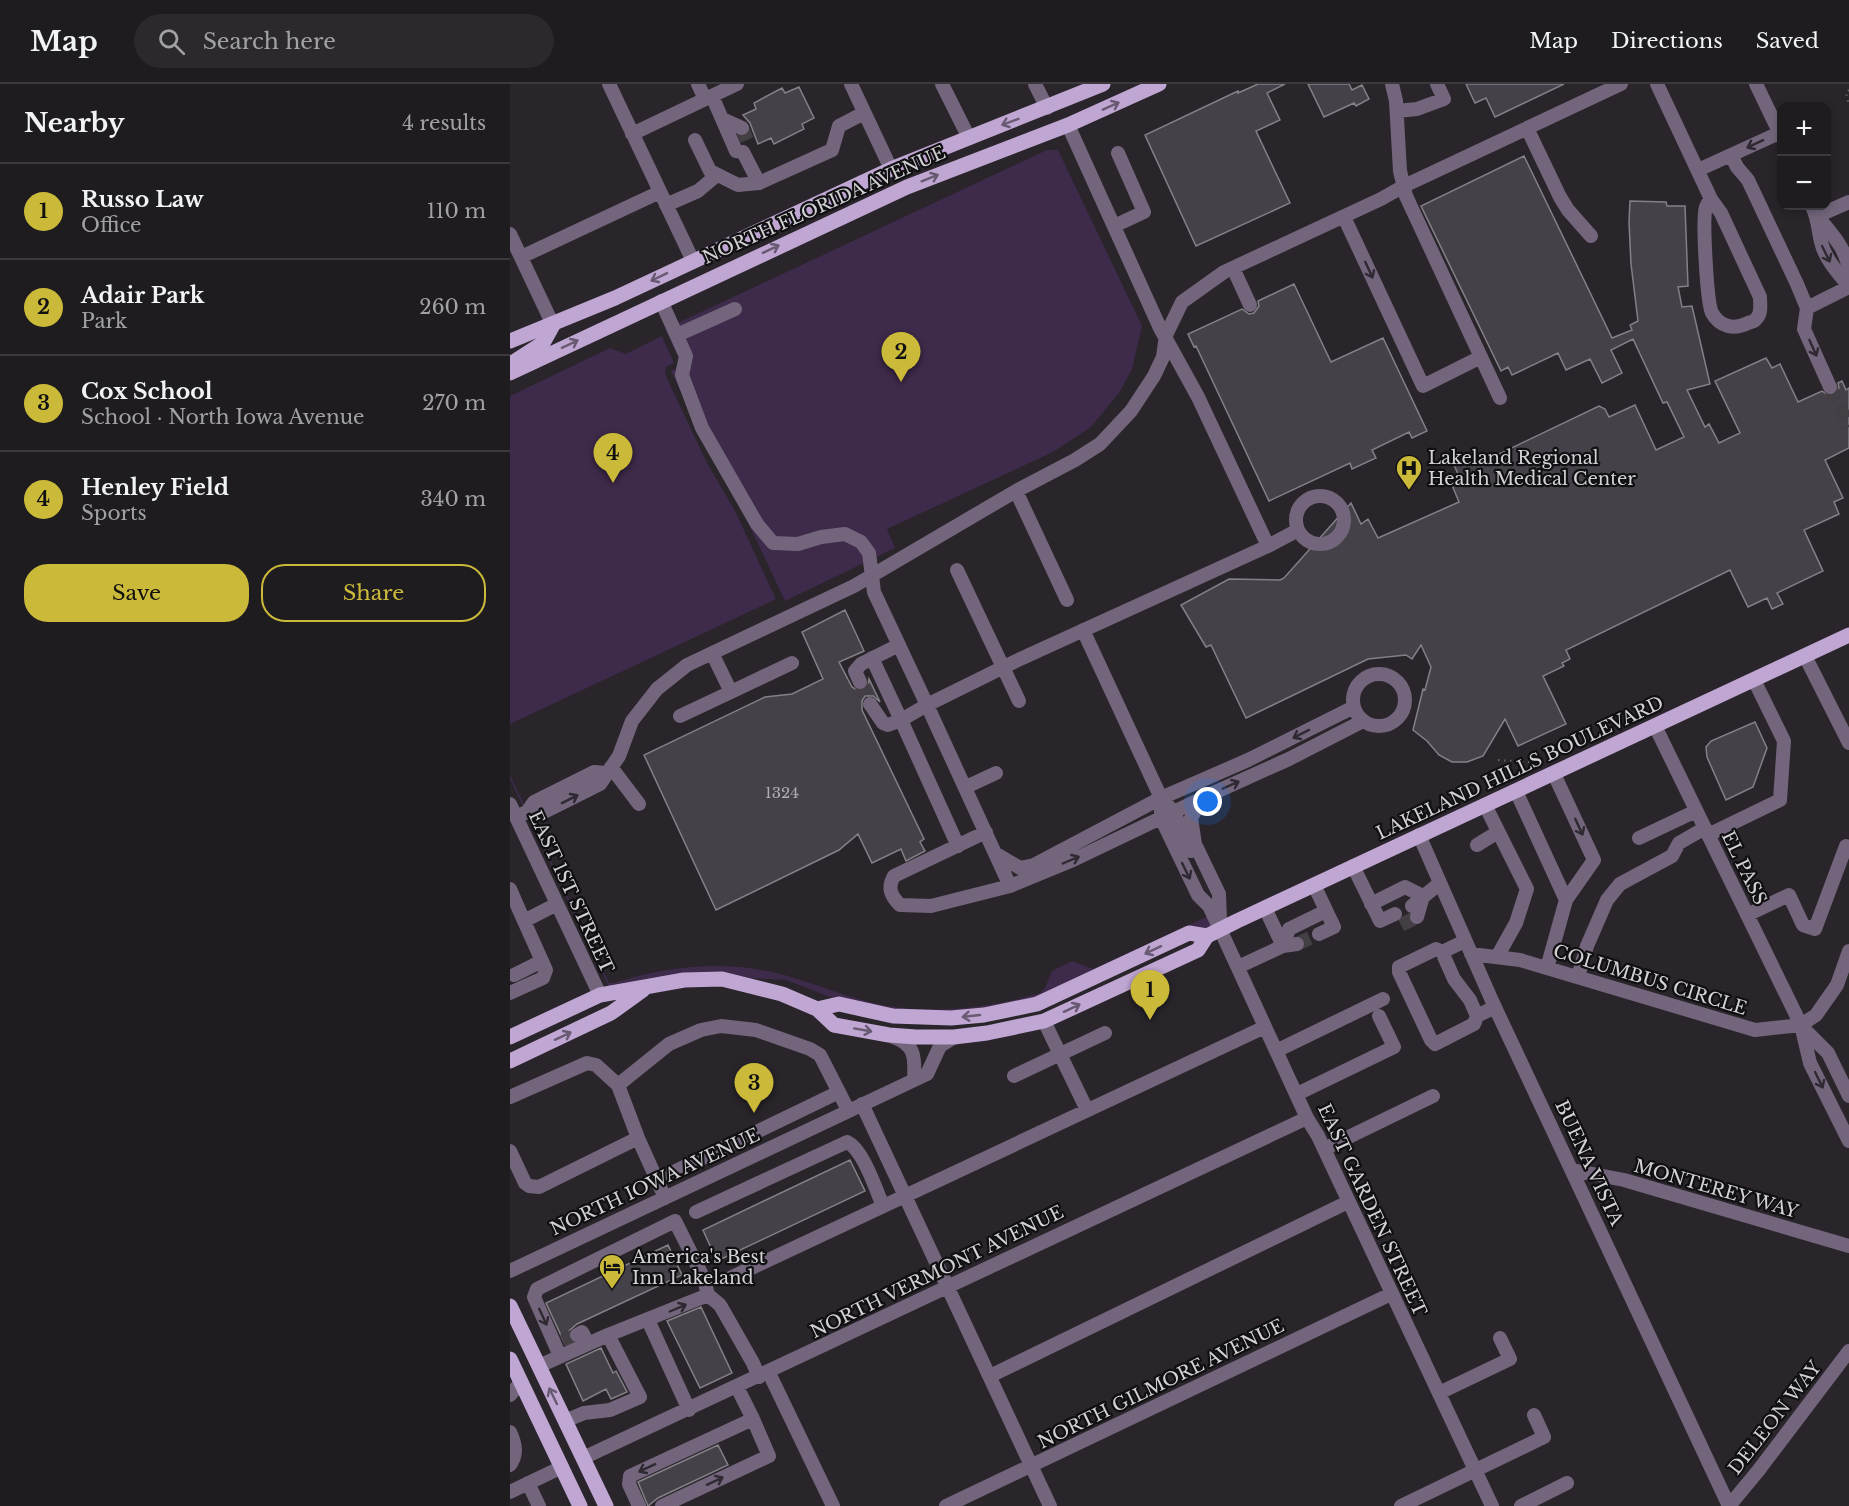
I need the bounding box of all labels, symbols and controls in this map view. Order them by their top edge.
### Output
search box [134,14,554,68]
text: Map [30,24,98,59]
icon: search [155,25,188,58]
text: Search here [203,28,336,55]
text: Map [1529,28,1578,54]
text: Directions [1611,28,1723,54]
text: Saved [1756,28,1819,54]
one-way arrow [1101,100,1120,111]
map controls [1777,102,1831,210]
button: + [1777,102,1831,156]
text: Nearby [24,107,125,139]
text: 4 results [402,111,486,135]
one-way arrow [1001,117,1019,128]
one-way arrow [1747,138,1765,150]
street label: NORTH FLORIDA AVENUE [699,141,949,269]
button: − [1777,156,1831,210]
one-way arrow [920,172,938,183]
text: Russo Law [81,186,204,213]
text: 1 [39,199,48,223]
text: 110 m [427,199,486,223]
text: Office [81,213,142,237]
one-way arrow [762,243,780,255]
one-way arrow [1821,245,1833,263]
one-way arrow [1363,260,1375,278]
one-way arrow [650,272,668,284]
text: Adair Park [81,282,204,309]
text: 2 [37,295,50,319]
text: 260 m [419,295,486,319]
text: Park [81,309,127,333]
pin: 2 [882,332,920,382]
one-way arrow [560,338,578,350]
one-way arrow [1808,339,1819,357]
text: Cox School [81,378,213,405]
text: 3 [37,391,50,415]
text: 270 m [422,391,486,415]
text: School · North Iowa Avenue [81,405,365,429]
pin: 4 [594,434,632,483]
place label: Lakeland Regional Health Medical Center [1428,447,1636,490]
hospital icon: Lakeland Regional Health Medical Center [1394,453,1424,491]
text: Henley Field [81,474,229,501]
text: 4 [37,487,50,511]
text: 340 m [421,487,486,511]
text: Sports [81,501,147,525]
button: Save [24,564,249,622]
button: Share [261,564,486,622]
street label: LAKELAND HILLS BOULEVARD [1373,692,1667,844]
one-way arrow [1293,728,1311,740]
one-way arrow [1221,779,1240,790]
house number: 1324 [765,783,799,802]
your location [1193,787,1222,816]
one-way arrow [560,793,578,805]
street label: EAST 1ST STREET [524,807,619,977]
one-way arrow [1573,818,1585,836]
street label: EL PASS [1717,828,1771,908]
one-way arrow [1061,854,1079,866]
one-way arrow [1180,861,1192,879]
street label: COLUMBUS CIRCLE [1551,940,1749,1020]
one-way arrow [1144,944,1162,956]
pin: 1 [1130,970,1170,1020]
one-way arrow [1062,1001,1080,1013]
one-way arrow [962,1011,981,1022]
one-way arrow [853,1025,872,1036]
one-way arrow [553,1030,571,1042]
pin: 3 [734,1064,774,1113]
one-way arrow [1814,1071,1825,1089]
street label: BUENA VISTA [1550,1097,1628,1230]
street label: EAST GARDEN STREET [1313,1100,1431,1320]
street label: NORTH IOWA AVENUE [547,1124,763,1240]
street label: MONTEREY WAY [1631,1155,1801,1223]
street label: NORTH VERMONT AVENUE [807,1201,1067,1343]
place label: America's Best Inn Lakeland [631,1246,766,1289]
hotel icon: America's Best Inn Lakeland [597,1252,627,1290]
one-way arrow [668,1302,686,1313]
one-way arrow [537,1307,549,1325]
street label: NORTH GILMORE AVENUE [1034,1315,1288,1453]
street label: DELEON WAY [1724,1356,1827,1479]
one-way arrow [547,1388,559,1406]
one-way arrow [639,1462,657,1474]
one-way arrow [706,1475,724,1487]

